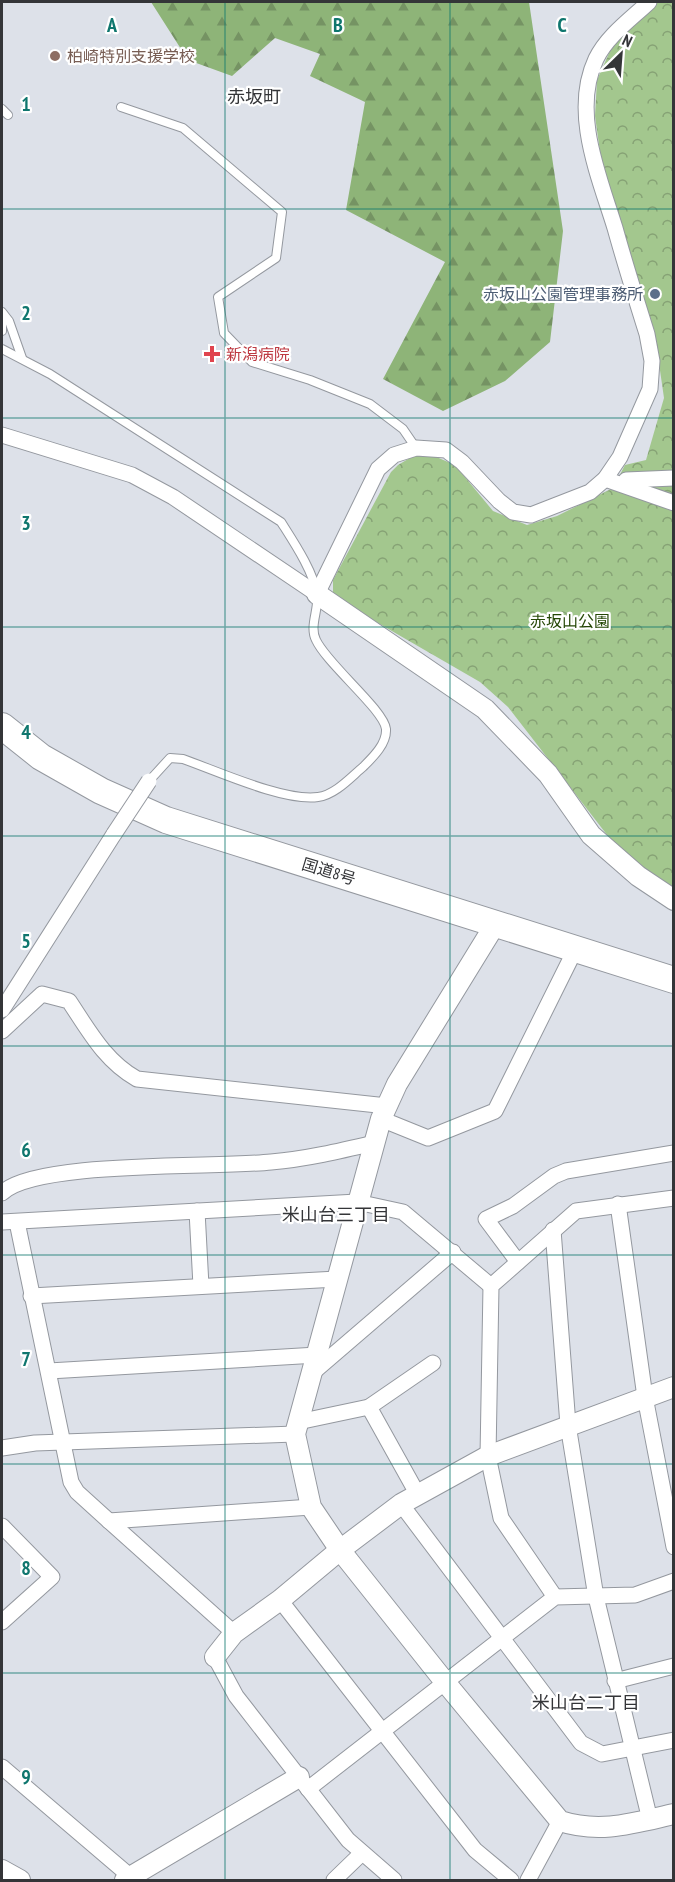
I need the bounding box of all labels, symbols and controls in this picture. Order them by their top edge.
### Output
text: A [106,12,118,38]
text: B [333,12,343,38]
text: C [557,12,567,38]
north arrow [591,24,651,84]
text: N [619,30,635,51]
place label: 柏崎特別支援学校 [67,46,195,66]
marker: 柏崎特別支援学校 [48,49,62,63]
district label: 赤坂町 [227,85,281,108]
text: 1 [21,91,31,117]
place label: 赤坂山公園管理事務所 [483,284,643,304]
marker: 赤坂山公園管理事務所 [648,287,662,301]
text: 2 [21,300,31,326]
place label: 新潟病院 [226,344,290,364]
marker: 新潟病院 [203,345,221,363]
text: 3 [21,510,31,536]
park label: 赤坂山公園 [530,611,610,631]
text: 4 [21,719,31,745]
street label: 国道8号 [300,853,358,889]
text: 5 [21,928,31,954]
text: 6 [21,1137,31,1163]
district label: 米山台三丁目 [282,1203,390,1226]
text: 7 [21,1346,31,1372]
text: 8 [21,1555,31,1581]
district label: 米山台二丁目 [532,1691,640,1714]
text: 9 [21,1764,31,1790]

